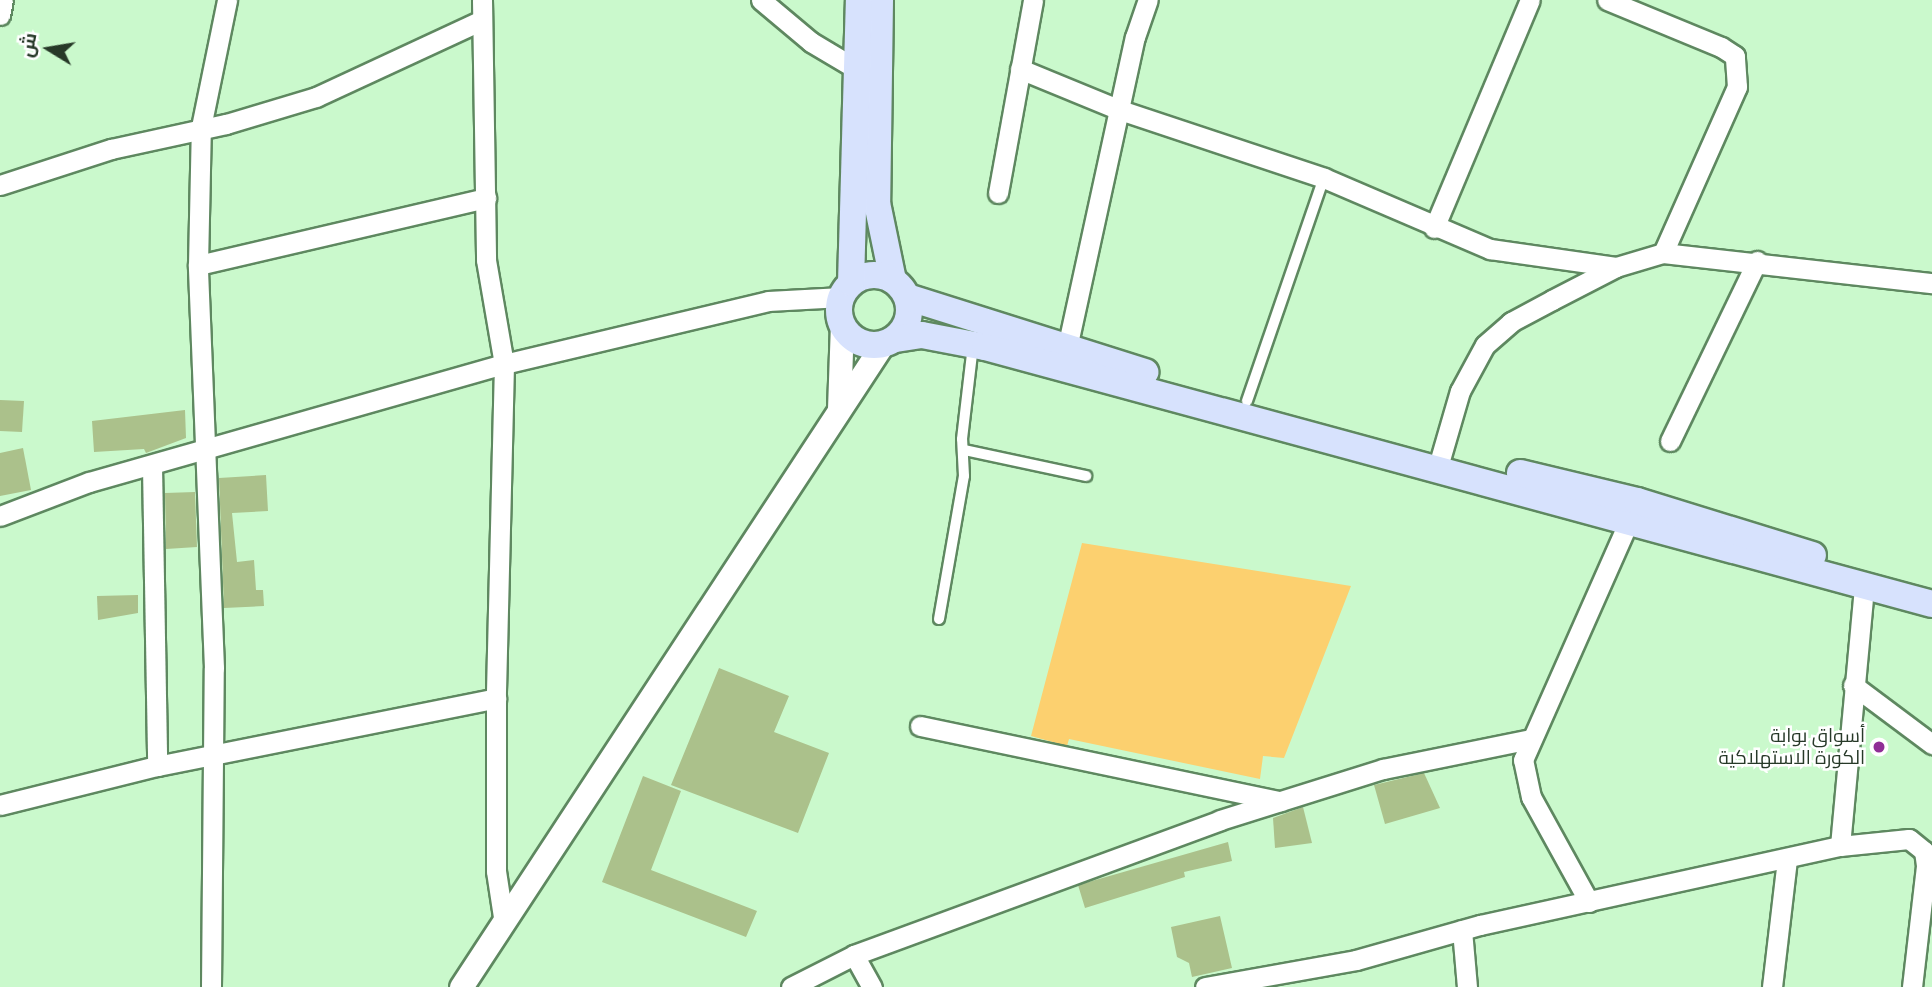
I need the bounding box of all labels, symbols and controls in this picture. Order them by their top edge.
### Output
north arrow [14,14,84,84]
text: ش [14,31,42,59]
place label: أسواق بوابة الكورة الاستهلاكية [1718,725,1865,769]
marker: أسواق بوابة الكورة الاستهلاكية [1871,739,1887,755]

